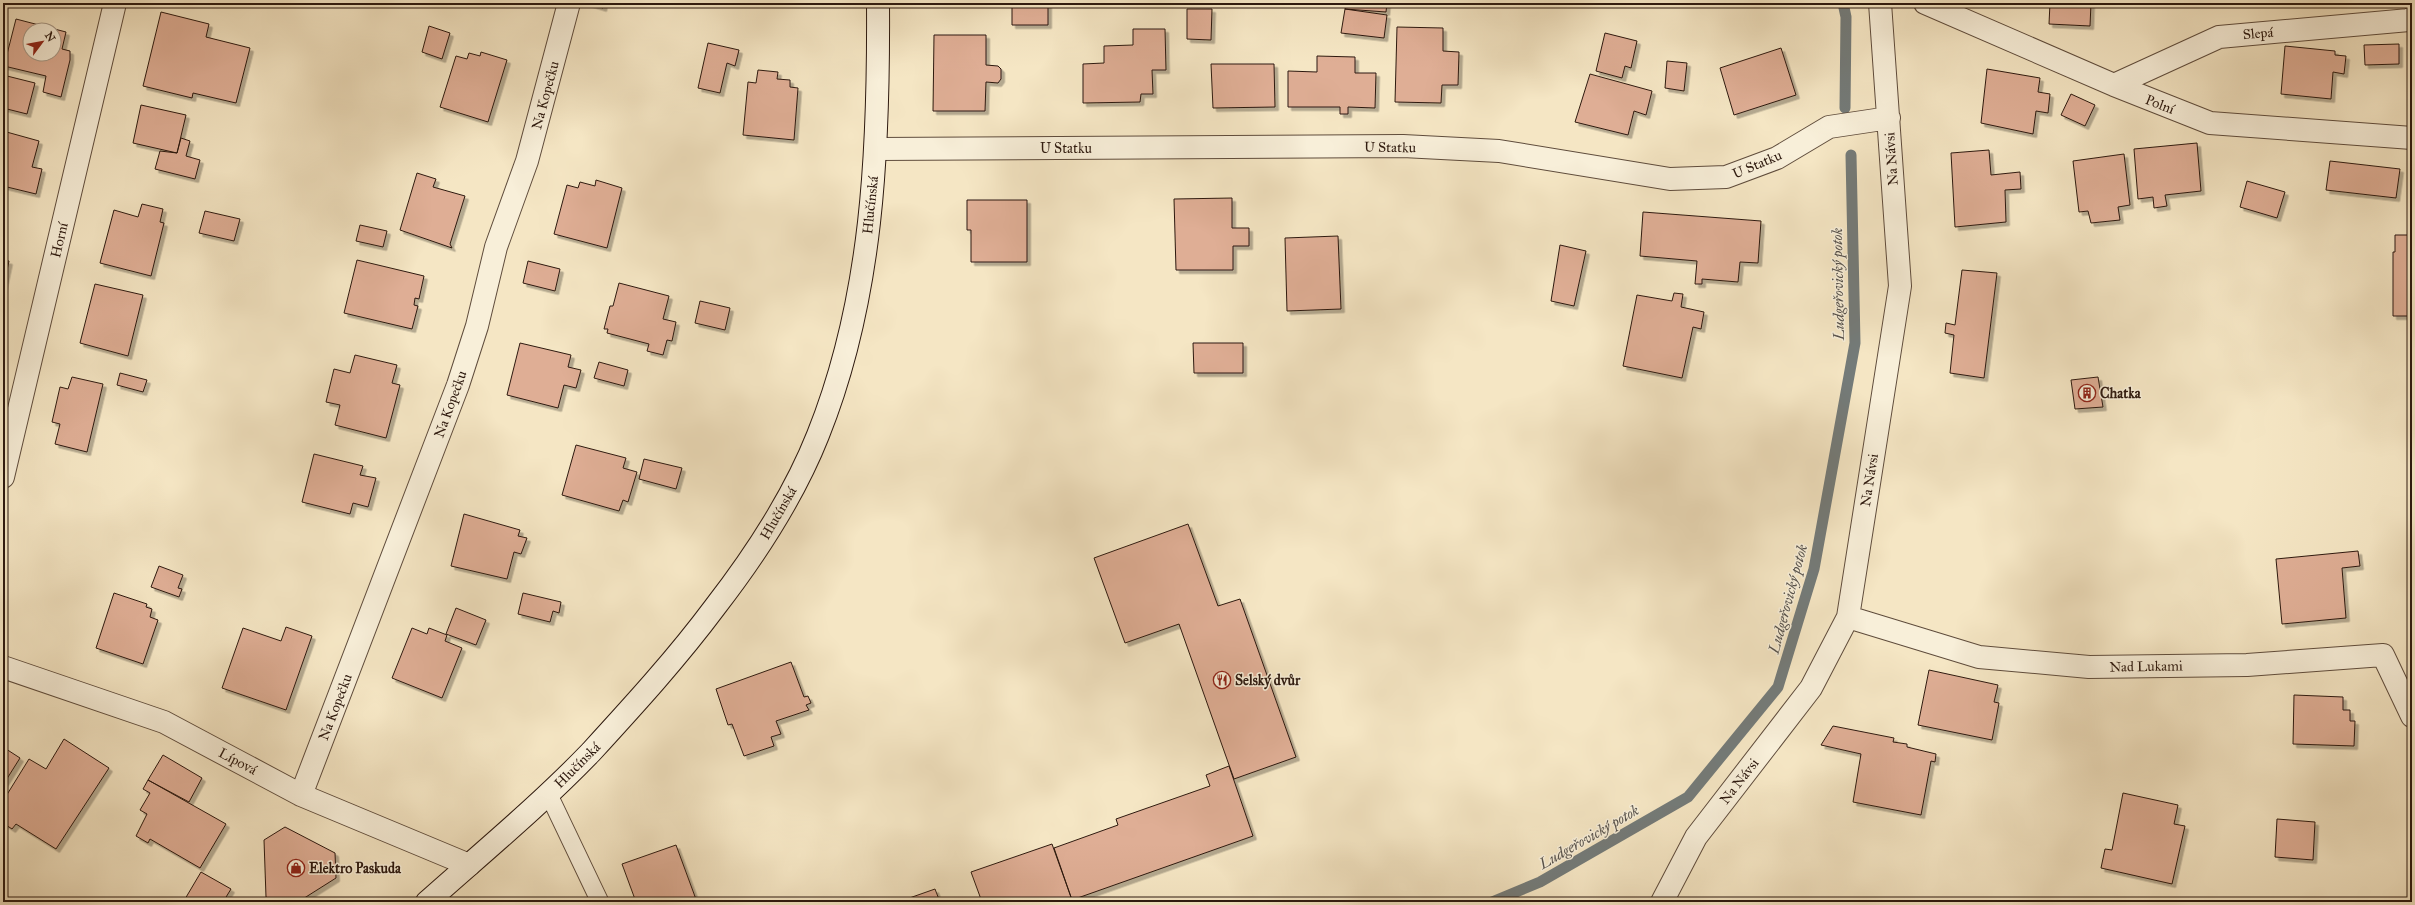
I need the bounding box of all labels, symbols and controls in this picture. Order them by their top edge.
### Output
north arrow [22,22,62,62]
street label: Slepá [2242,24,2274,43]
text: N [42,30,58,45]
street label: Na Kopečku [528,59,563,131]
street label: Polní [2143,91,2178,118]
street label: Na Návsi [1881,132,1902,186]
street label: U Statku [1364,139,1417,156]
street label: U Statku [1040,140,1092,157]
street label: U Statku [1730,146,1785,182]
street label: Hlučínská [859,175,882,235]
street label: Horní [47,220,72,259]
water label: Ludgeřovický potok [1828,227,1849,341]
street label: Na Kopečku [430,368,471,440]
building icon: Chatka [2077,383,2097,403]
place label: Chatka [2100,385,2142,402]
street label: Na Návsi [1857,452,1882,508]
street label: Hlučínská [757,484,800,543]
water label: Ludgeřovický potok [1765,542,1812,657]
street label: Nad Lukami [2109,657,2183,676]
restaurant icon: Selský dvůr [1212,670,1232,690]
street label: Na Kopečku [315,671,356,743]
place label: Selský dvůr [1235,672,1301,690]
street label: Hlučínská [551,739,604,792]
street label: Lípová [216,744,260,779]
street label: Na Návsi [1716,755,1763,808]
water label: Ludgeřovický potok [1535,801,1643,874]
shop icon: Elektro Paskuda [286,858,306,878]
place label: Elektro Paskuda [309,860,402,877]

